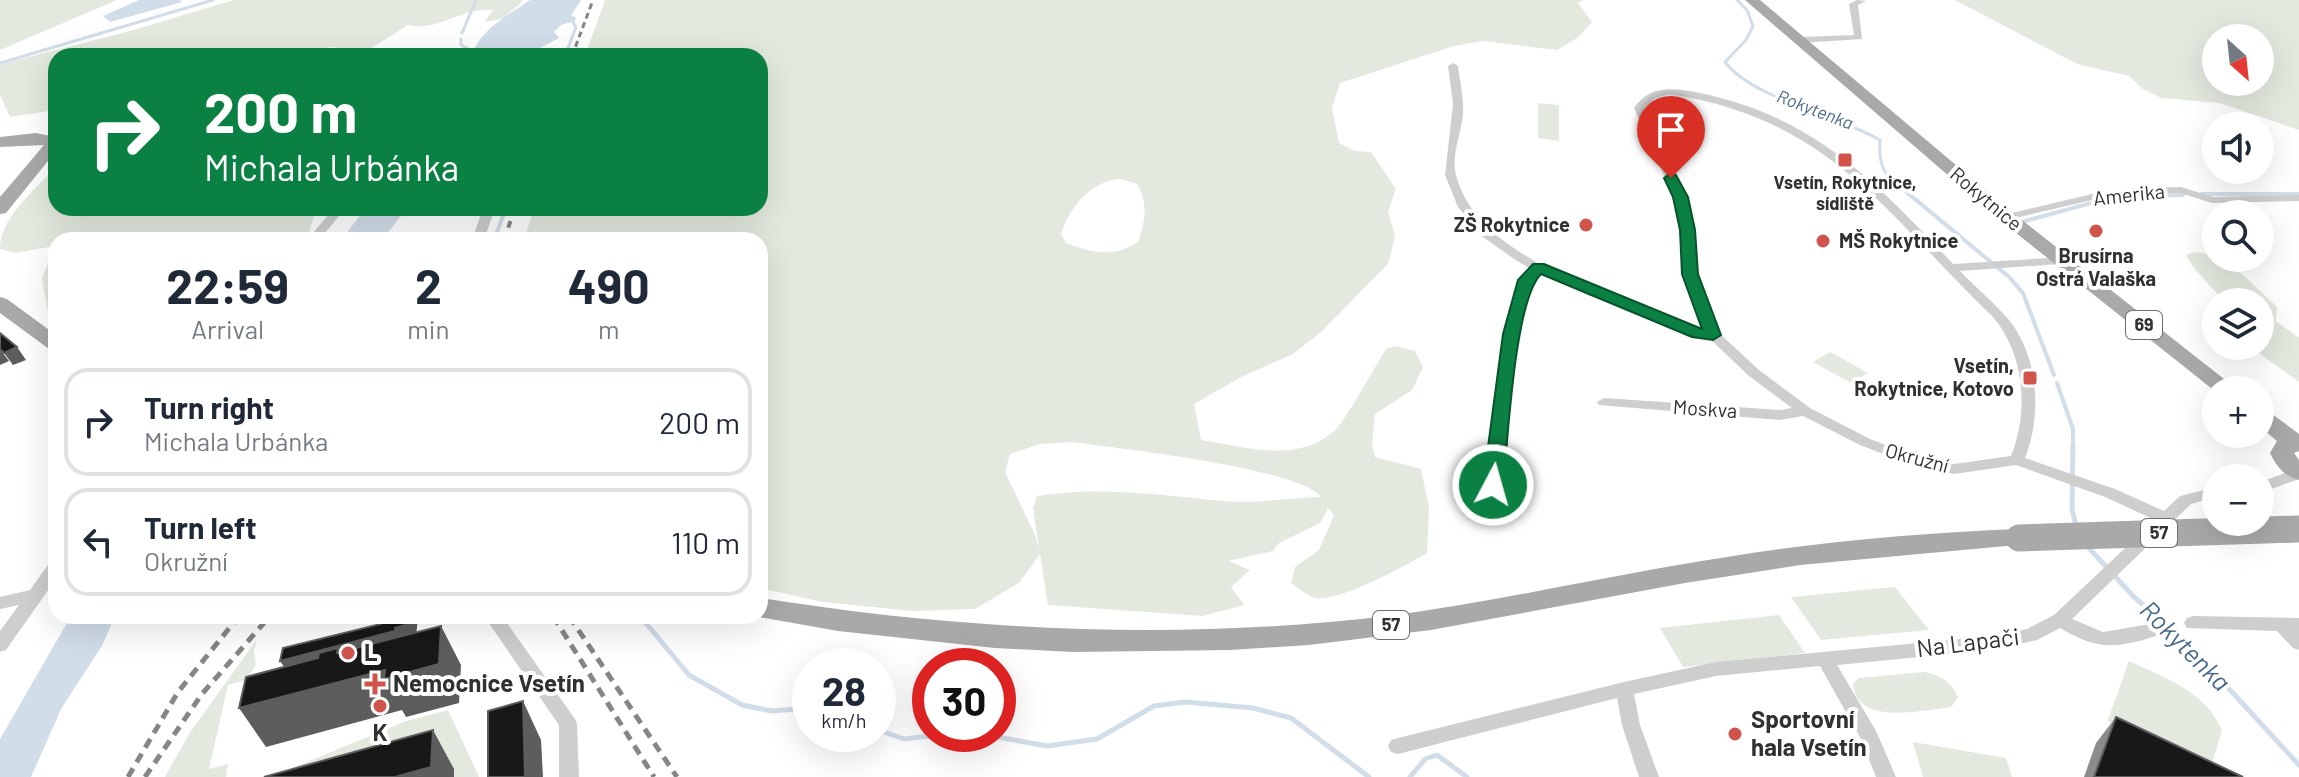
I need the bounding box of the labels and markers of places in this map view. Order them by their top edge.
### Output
pin [1637,96,1705,178]
marker: Vsetín, Rokytnice, sídliště [1836,151,1854,169]
place label: Vsetín, Rokytnice, sídliště [1774,171,1916,214]
place label: ZŠ Rokytnice [1454,212,1570,236]
marker: ZŠ Rokytnice [1577,216,1595,234]
marker: Brusírna Ostrá Valaška [2087,222,2105,240]
place label: MŠ Rokytnice [1839,228,1958,252]
marker: MŠ Rokytnice [1814,232,1832,250]
place label: Brusírna Ostrá Valaška [2036,243,2156,290]
place label: Vsetín, Rokytnice, Kotovo [1854,353,2014,400]
marker: Vsetín, Rokytnice, Kotovo [2021,369,2039,387]
place label: L [364,637,378,666]
marker: L [339,644,357,662]
place label: Nemocnice Vsetín [393,668,585,697]
marker: Nemocnice Vsetín [364,673,386,695]
marker: K [371,697,389,715]
place label: Sportovní hala Vsetín [1751,704,1867,761]
place label: K [372,717,388,746]
marker: Sportovní hala Vsetín [1726,725,1744,743]

